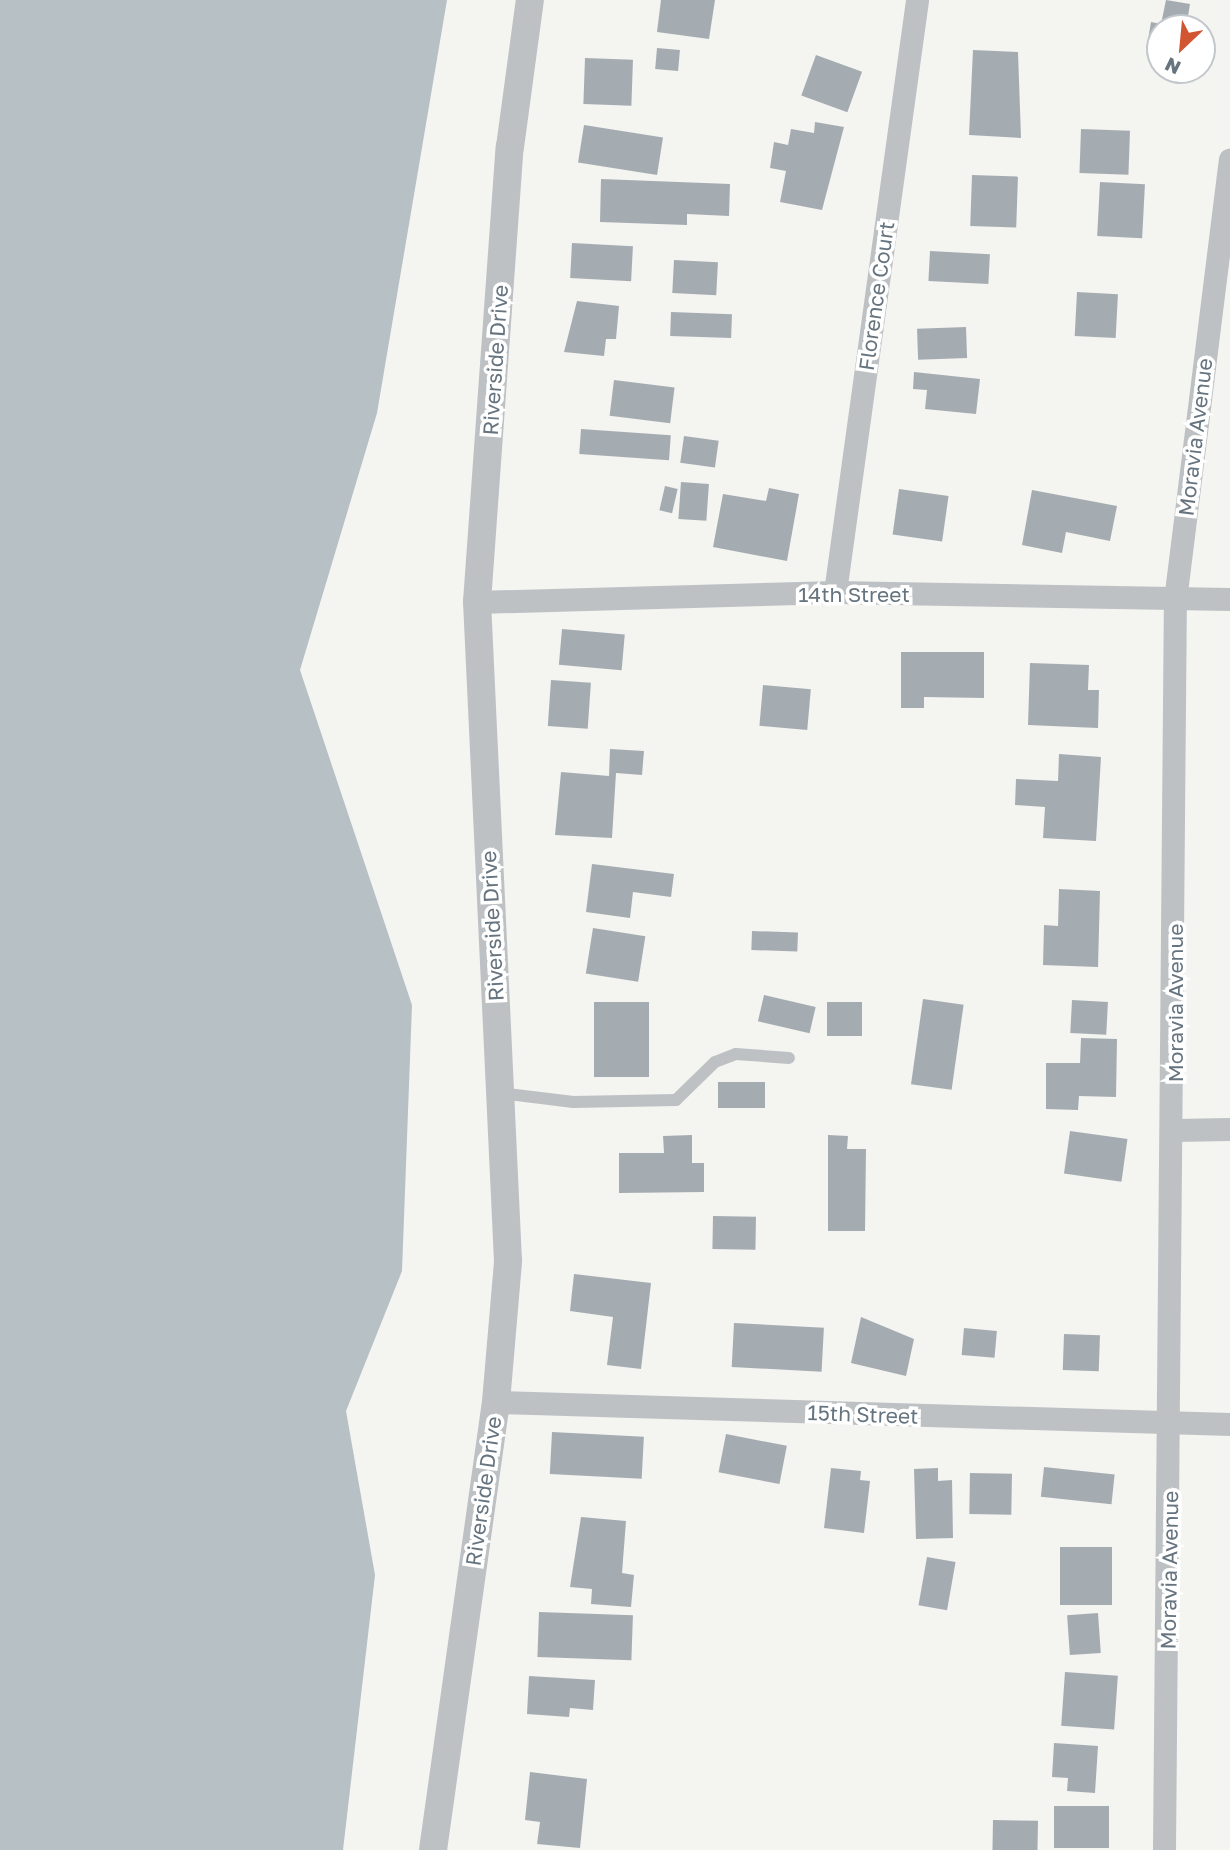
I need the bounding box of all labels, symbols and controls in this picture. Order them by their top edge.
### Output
north arrow [1146,14,1216,84]
text: N [1161,53,1184,80]
street label: Florence Court [853,220,899,372]
street label: Riverside Drive [477,284,513,436]
street label: Moravia Avenue [1173,357,1217,517]
street label: 14th Street [798,581,910,607]
street label: Riverside Drive [475,850,509,1002]
street label: Moravia Avenue [1162,924,1188,1082]
street label: 15th Street [807,1399,919,1429]
street label: Riverside Drive [460,1415,506,1567]
street label: Moravia Avenue [1155,1490,1183,1650]

